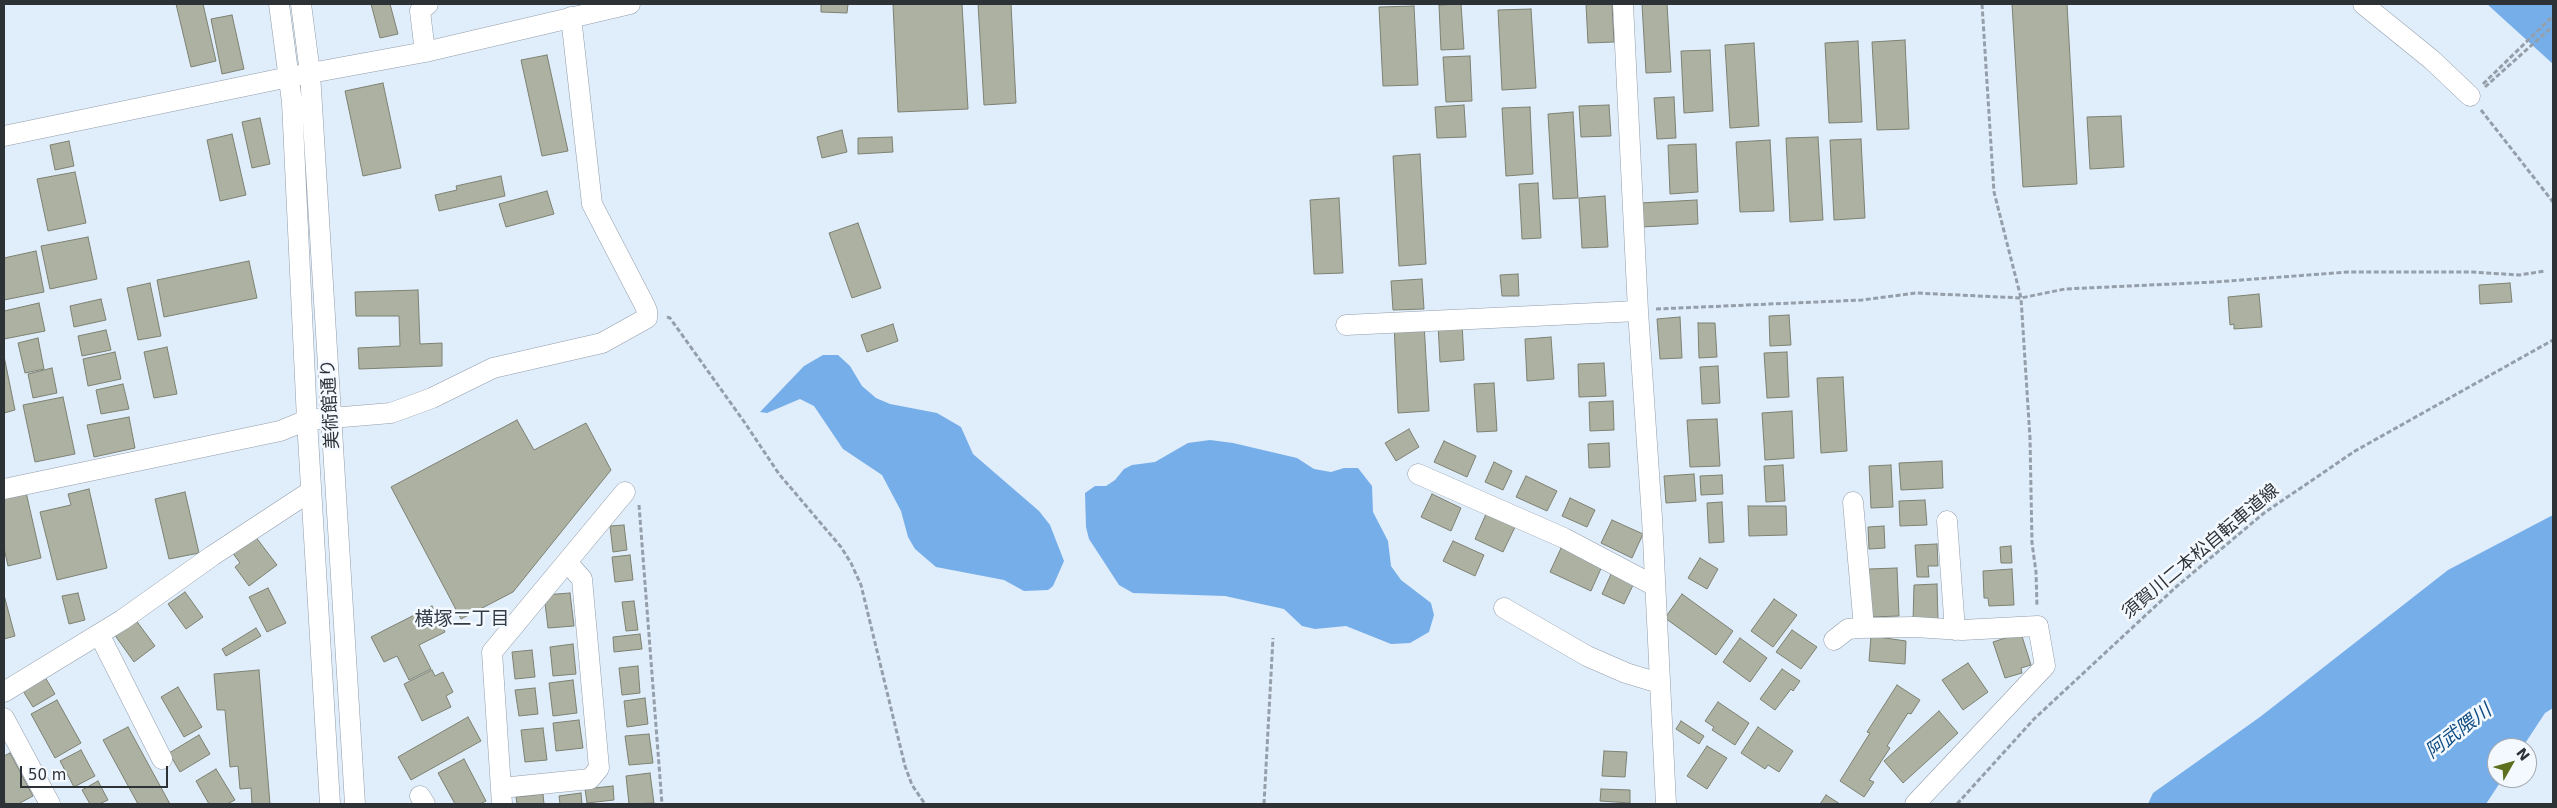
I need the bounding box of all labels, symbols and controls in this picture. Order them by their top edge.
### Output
street label: 美術館通り [318,358,344,450]
street label: 須賀川二本松自転車道線 [2118,480,2284,624]
district label: 横塚二丁目 [415,609,509,631]
water label: 阿武隈川 [2422,700,2496,764]
north arrow [2487,738,2537,788]
text: N [2513,745,2533,764]
scale bar [22,756,170,788]
text: 50 m [28,766,66,784]

